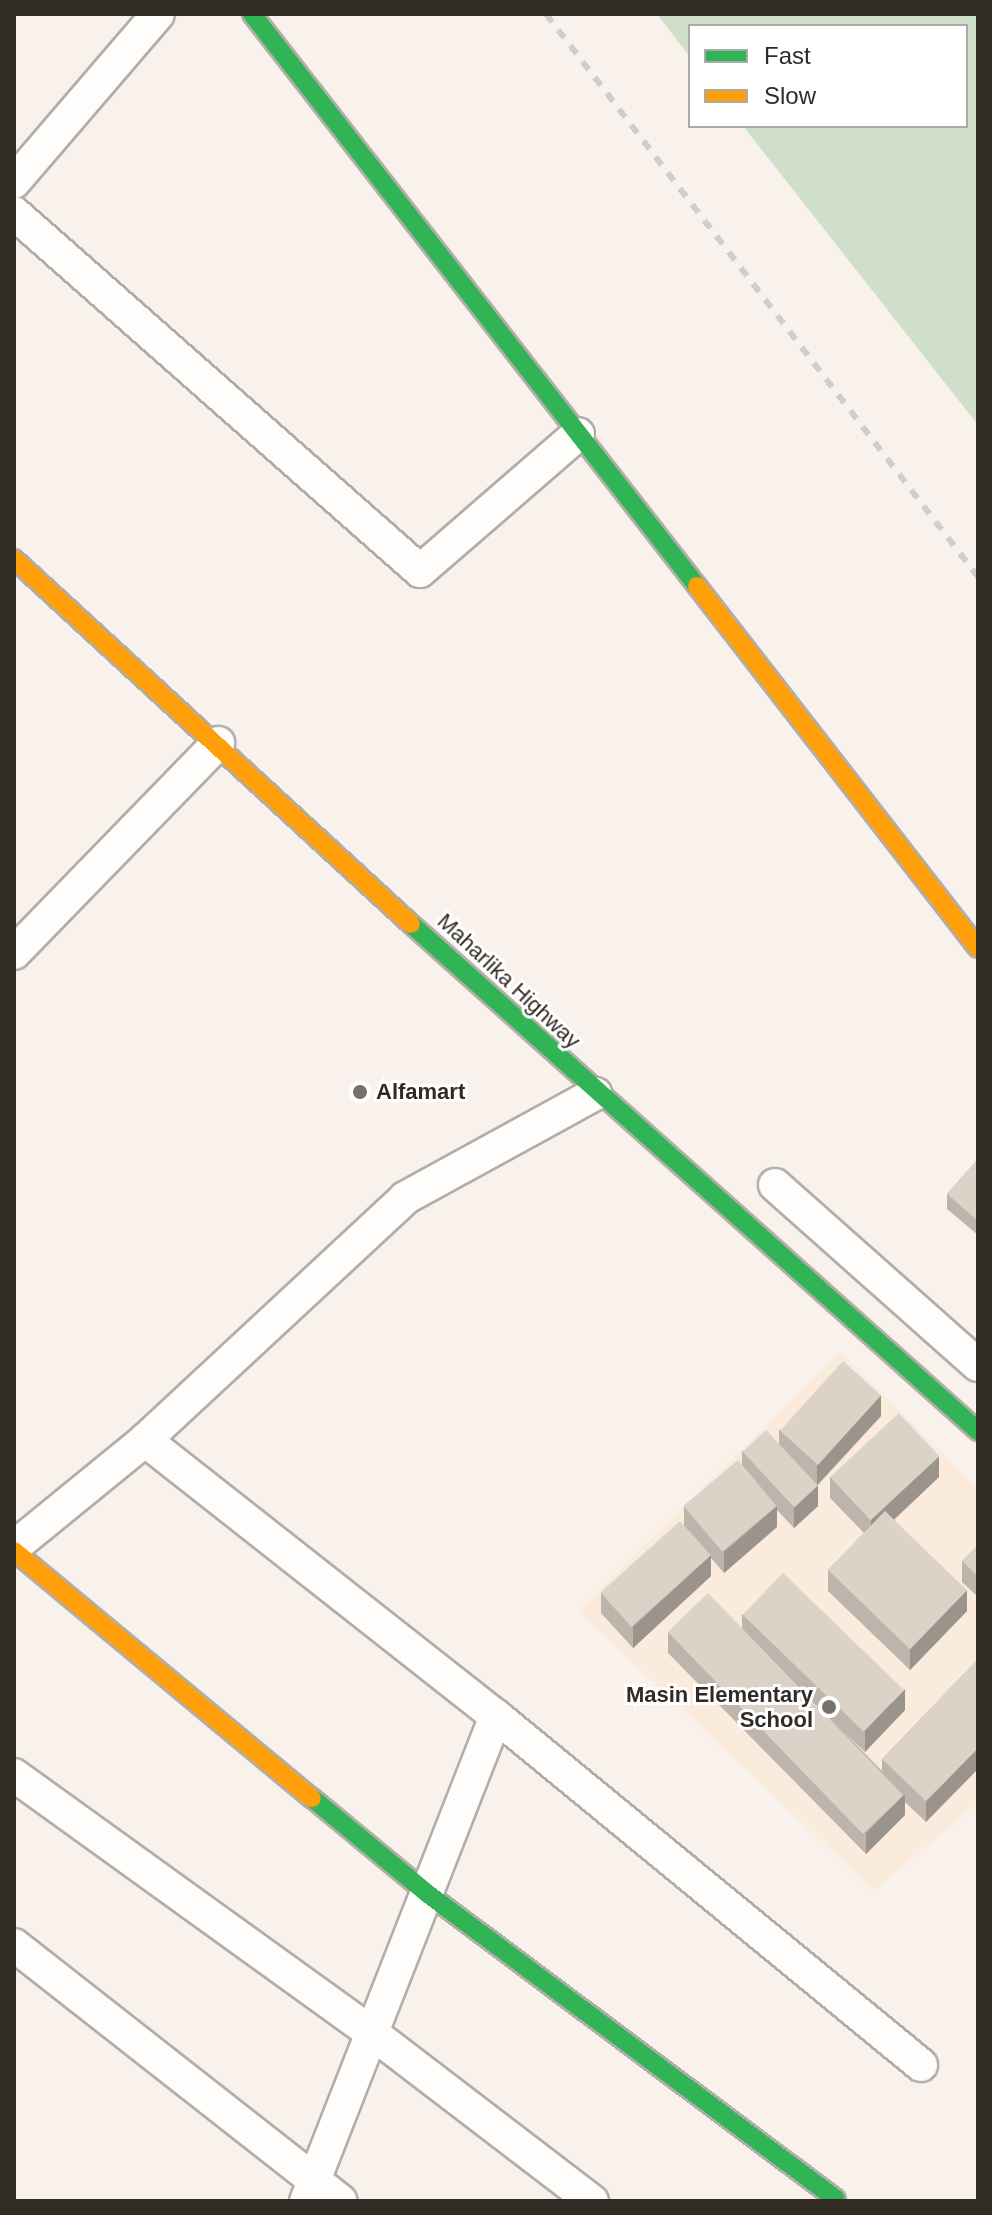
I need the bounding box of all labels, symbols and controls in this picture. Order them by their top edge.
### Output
legend [688,24,968,128]
text: Fast [764,42,811,69]
text: Slow [764,82,816,109]
street label: Maharlika Highway [432,908,586,1054]
place label: Alfamart [376,1079,465,1105]
marker: Alfamart [351,1083,369,1101]
place label: Masin Elementary School [626,1681,813,1732]
marker: Masin Elementary School [820,1698,838,1716]

